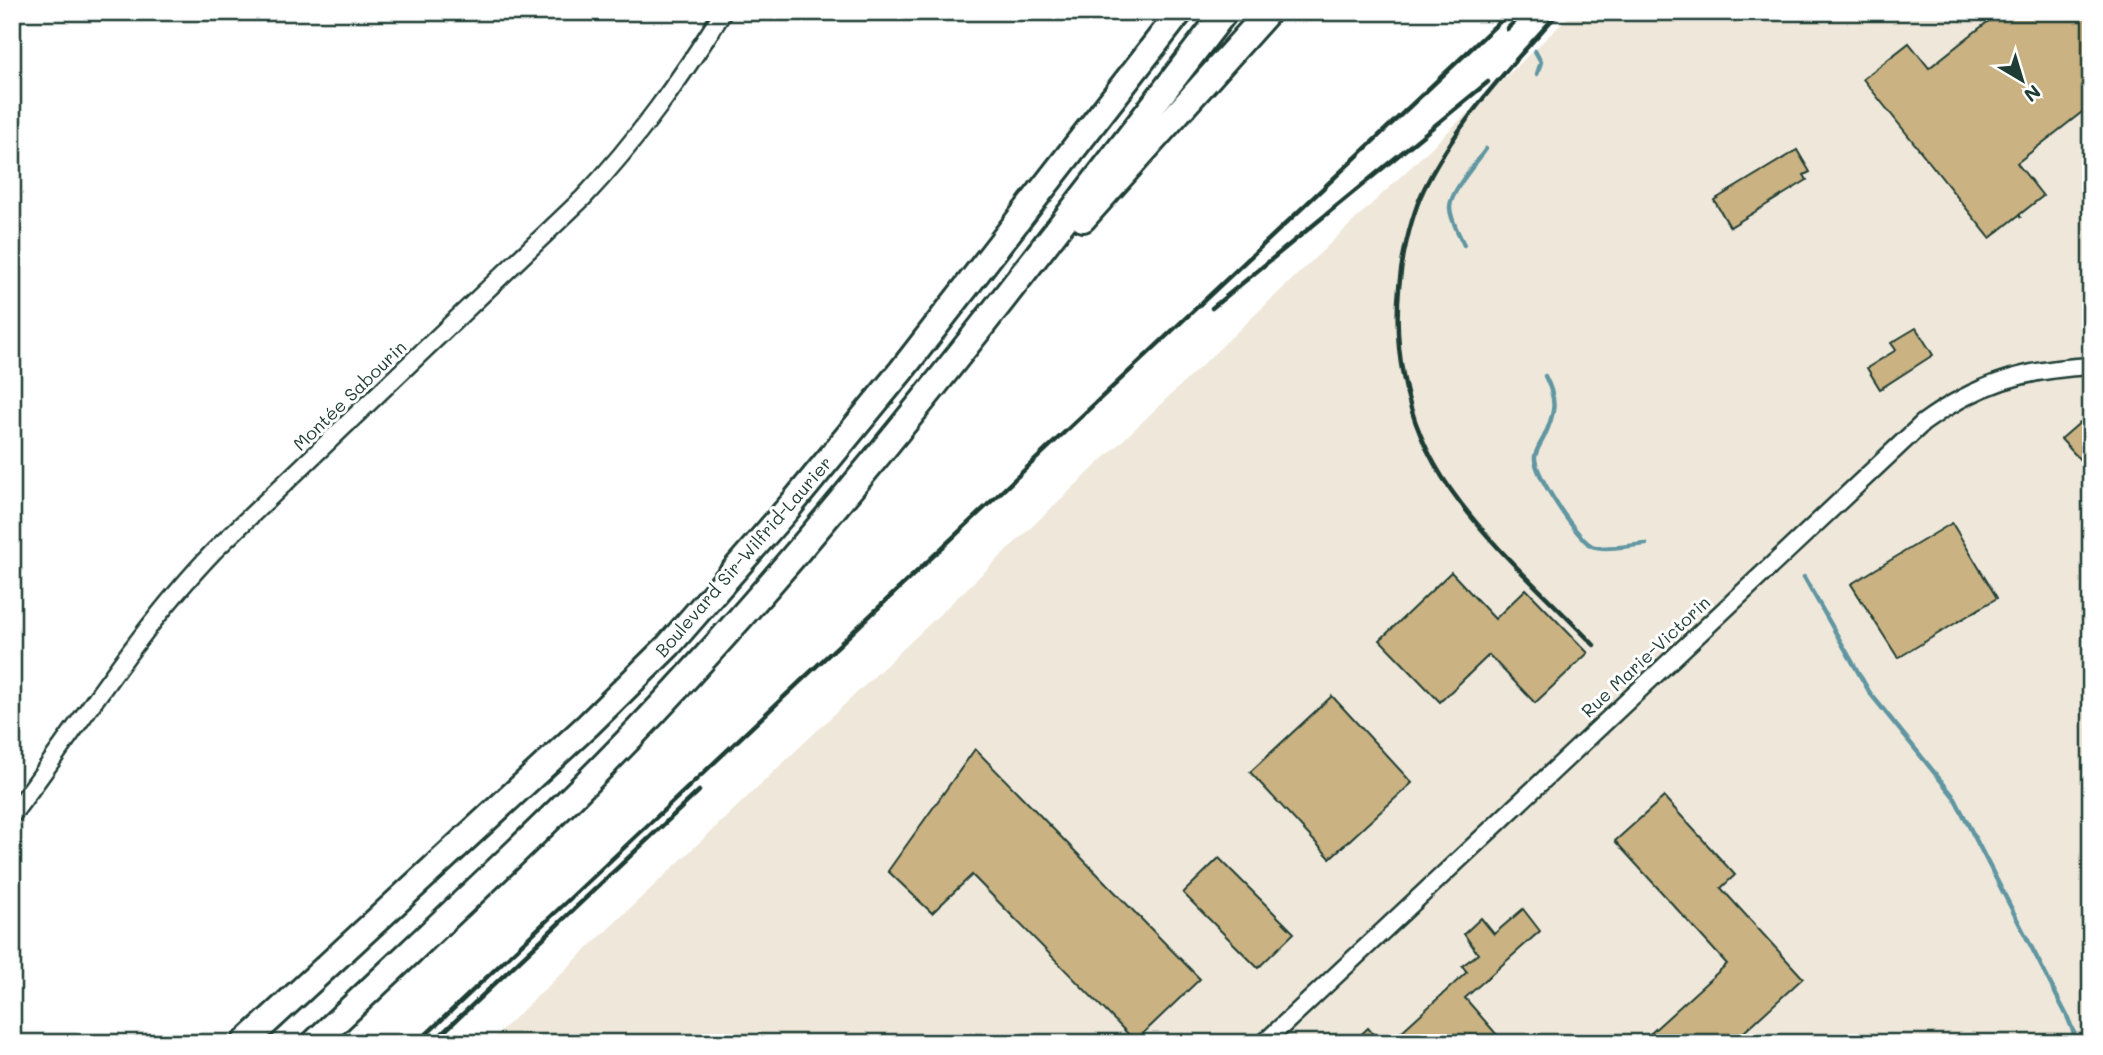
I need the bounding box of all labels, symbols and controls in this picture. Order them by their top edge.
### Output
north arrow [1988,46,2058,116]
text: N [2019,80,2046,108]
street label: Montée Sabourin [287,335,411,456]
street label: Boulevard Sir-Wilfrid-Laurier [649,451,837,662]
street label: Rue Marie-Victorin [1576,590,1715,722]

